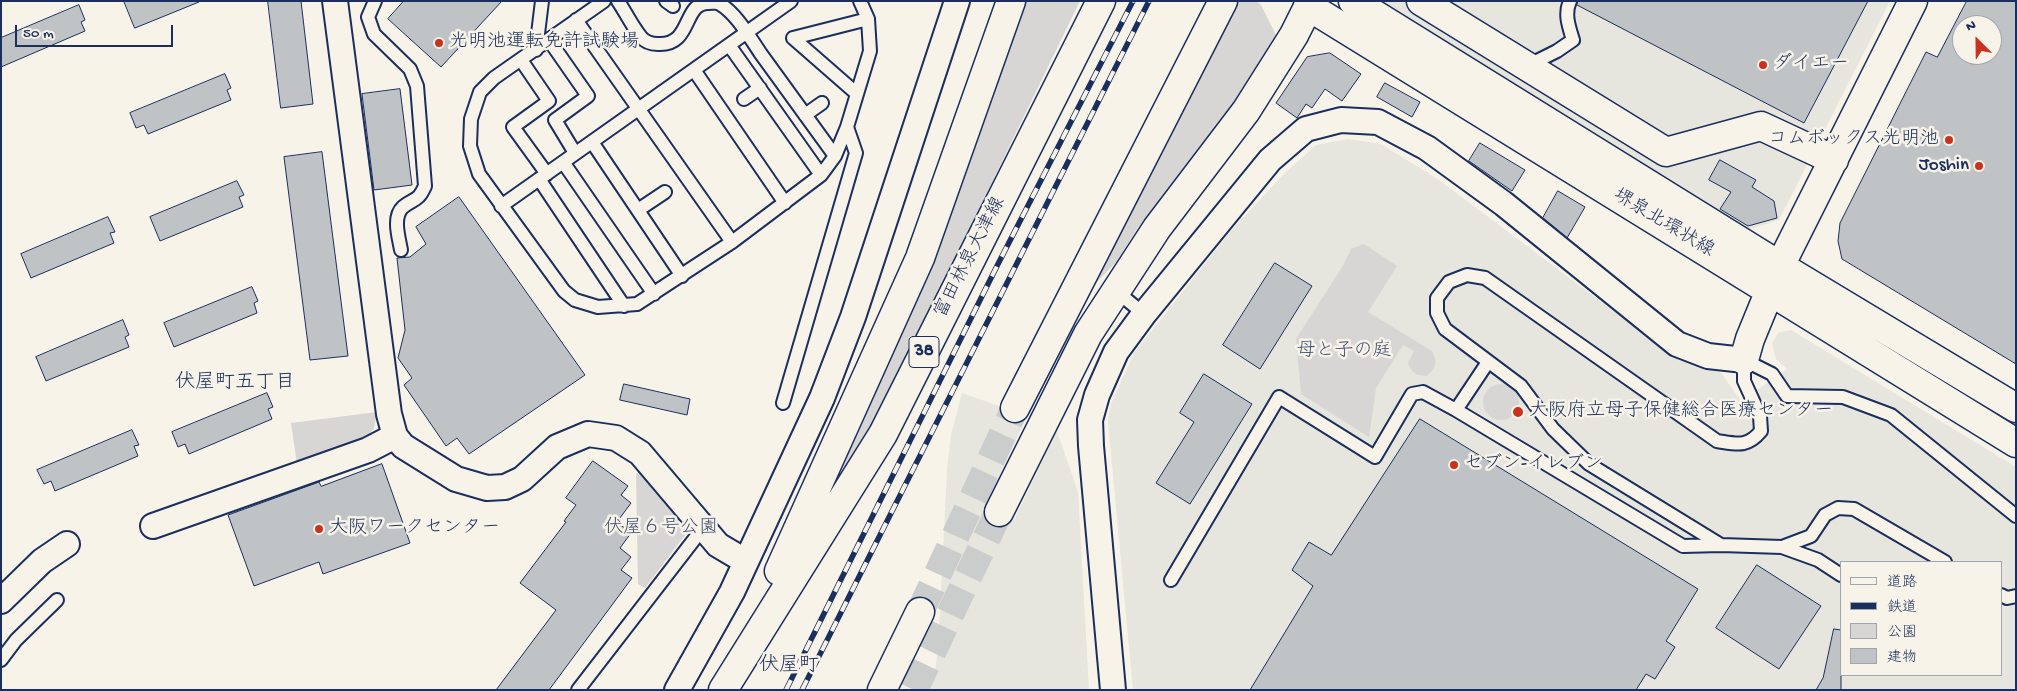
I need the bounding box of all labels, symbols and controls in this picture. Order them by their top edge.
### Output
scale bar [18,15,175,47]
north arrow [1952,15,2002,65]
text: N [1964,17,1979,36]
text: 50 m [23,25,54,43]
place label: 光明池運転免許試験場 [449,32,639,54]
marker: 光明池運転免許試験場 [433,37,445,49]
place label: ダイエー [1773,54,1849,76]
marker: ダイエー [1757,59,1769,71]
place label: コムボックス光明池 [1768,129,1939,151]
marker: コムボックス光明池 [1943,134,1955,146]
place label: Joshin [1919,155,1969,177]
marker: Joshin [1973,160,1985,172]
street label: 堺泉北環状線 [1608,185,1718,263]
street label: 富田林泉大津線 [931,194,1011,322]
road number: 38 [909,337,939,368]
park label: 母と子の庭 [1297,341,1391,363]
district label: 伏屋町五丁目 [175,372,295,396]
place label: 大阪府立母子保健総合医療センター [1529,401,1833,423]
marker: 大阪府立母子保健総合医療センター [1511,405,1525,419]
place label: セブン-イレブン [1464,454,1603,476]
marker: セブン-イレブン [1448,459,1460,471]
place label: 大阪ワークセンター [329,518,500,540]
park label: 伏屋６号公園 [604,518,718,540]
marker: 大阪ワークセンター [313,523,325,535]
legend [1840,561,2002,676]
text: 道路 [1887,574,1917,592]
text: 鉄道 [1887,599,1917,617]
text: 公園 [1887,624,1917,642]
text: 建物 [1887,649,1917,667]
district label: 伏屋町 [759,655,819,679]

